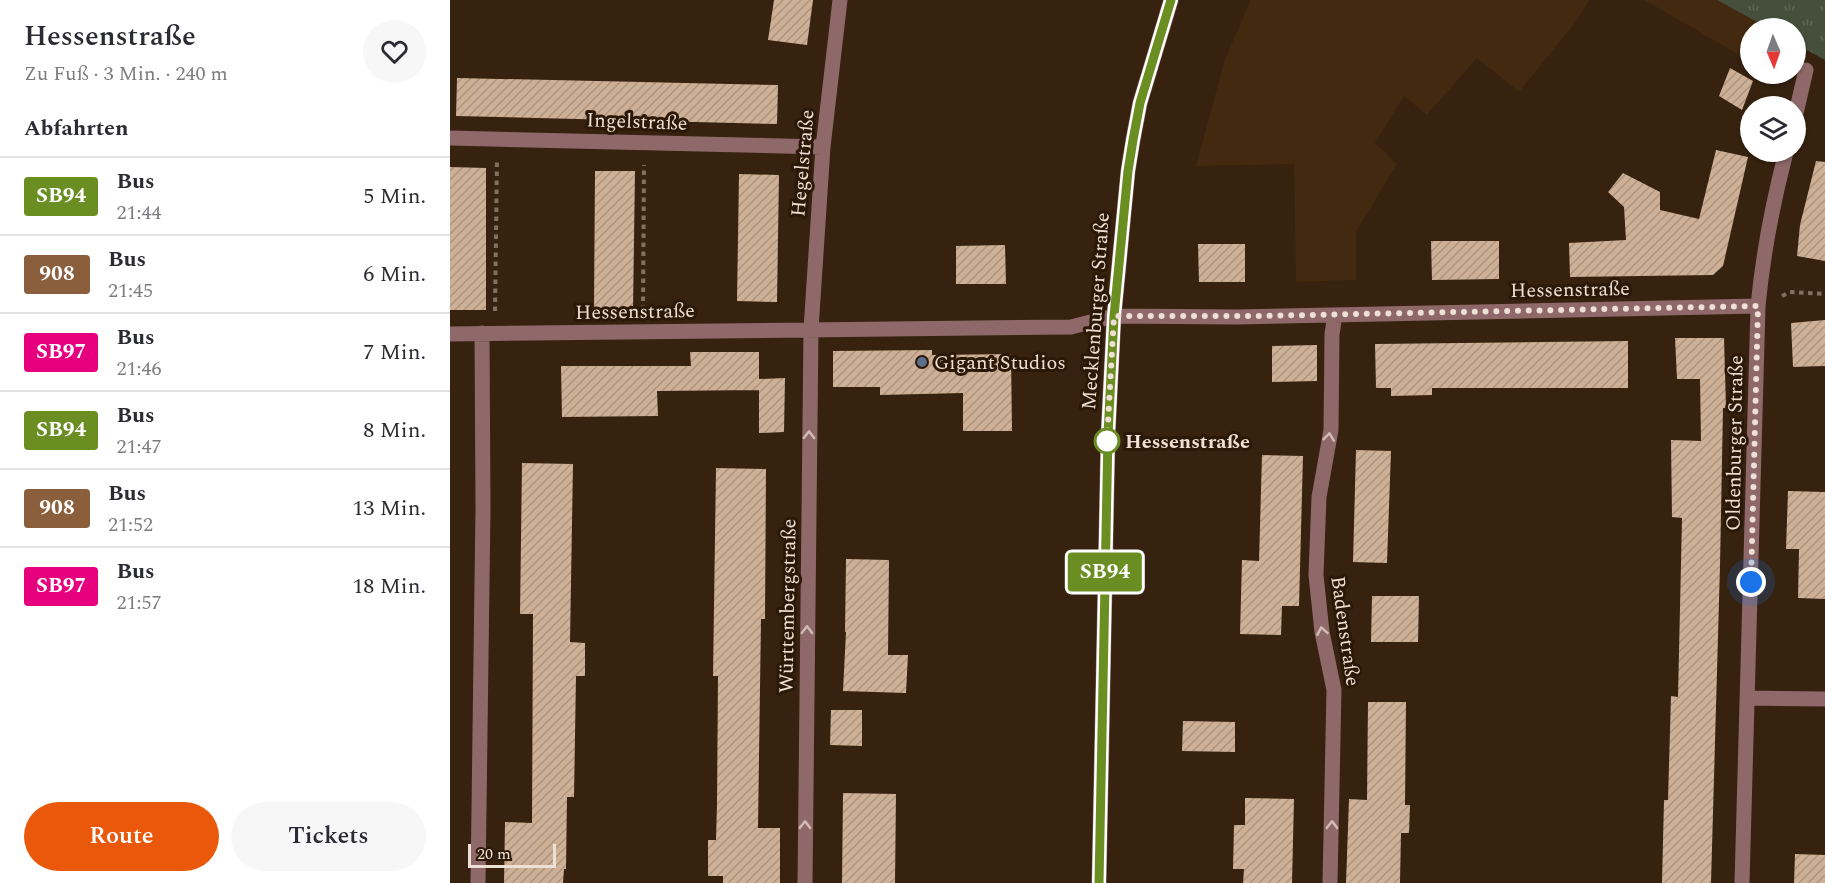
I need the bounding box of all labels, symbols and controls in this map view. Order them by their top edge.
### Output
text: Hessenstraße [24,15,196,58]
north arrow [1740,18,1806,84]
map controls [1740,18,1806,162]
button: heart [363,20,426,83]
text: Zu Fuß · 3 Min. · 240 m [24,59,228,89]
button: layers [1740,96,1806,162]
street label: Ingelstraße [586,105,688,139]
street label: Hegelstraße [783,108,823,218]
text: Abfahrten [24,112,129,145]
text: Bus [116,165,155,198]
text: SB94 [36,180,86,212]
text: 5 Min. [363,180,426,213]
text: 21:44 [116,198,161,228]
street label: Mecklenburger Straße [1074,211,1118,411]
text: Bus [108,243,146,276]
text: 908 [39,258,75,290]
text: 6 Min. [363,258,426,291]
street label: Hessenstraße [1510,274,1630,306]
text: 21:45 [108,276,153,306]
street label: Hessenstraße [575,296,695,328]
text: Bus [116,321,155,354]
text: SB97 [36,336,86,368]
text: 7 Min. [363,336,426,369]
place label: Gigant Studios [934,348,1066,378]
text: 21:46 [116,354,161,384]
marker: Gigant Studios [915,355,929,369]
street label: Oldenburger Straße [1718,355,1752,531]
text: Bus [116,399,155,432]
text: SB94 [36,414,86,446]
text: 8 Min. [363,414,426,447]
place label: Hessenstraße [1125,427,1250,457]
marker: Hessenstraße [1094,428,1120,454]
one-way arrow [803,430,816,439]
text: 21:47 [116,432,161,462]
one-way arrow [1323,433,1335,442]
text: Bus [108,477,146,510]
text: 908 [39,492,75,524]
text: 13 Min. [352,492,426,525]
text: 21:52 [108,510,153,540]
street label: Württembergstraße [771,519,805,693]
line badge: SB94 [1063,552,1147,592]
text: Bus [116,555,155,588]
text: SB94 [1080,556,1130,588]
your location [1736,567,1766,597]
text: SB97 [36,570,86,602]
text: 18 Min. [352,570,426,603]
street label: Badenstraße [1322,574,1368,688]
text: 21:57 [116,588,161,618]
one-way arrow [801,625,814,634]
one-way arrow [1316,626,1329,636]
button: Route [24,802,219,871]
button: Tickets [231,802,426,871]
one-way arrow [799,820,812,829]
one-way arrow [1325,820,1338,829]
scale bar [468,841,556,868]
text: 20 m [477,842,511,866]

